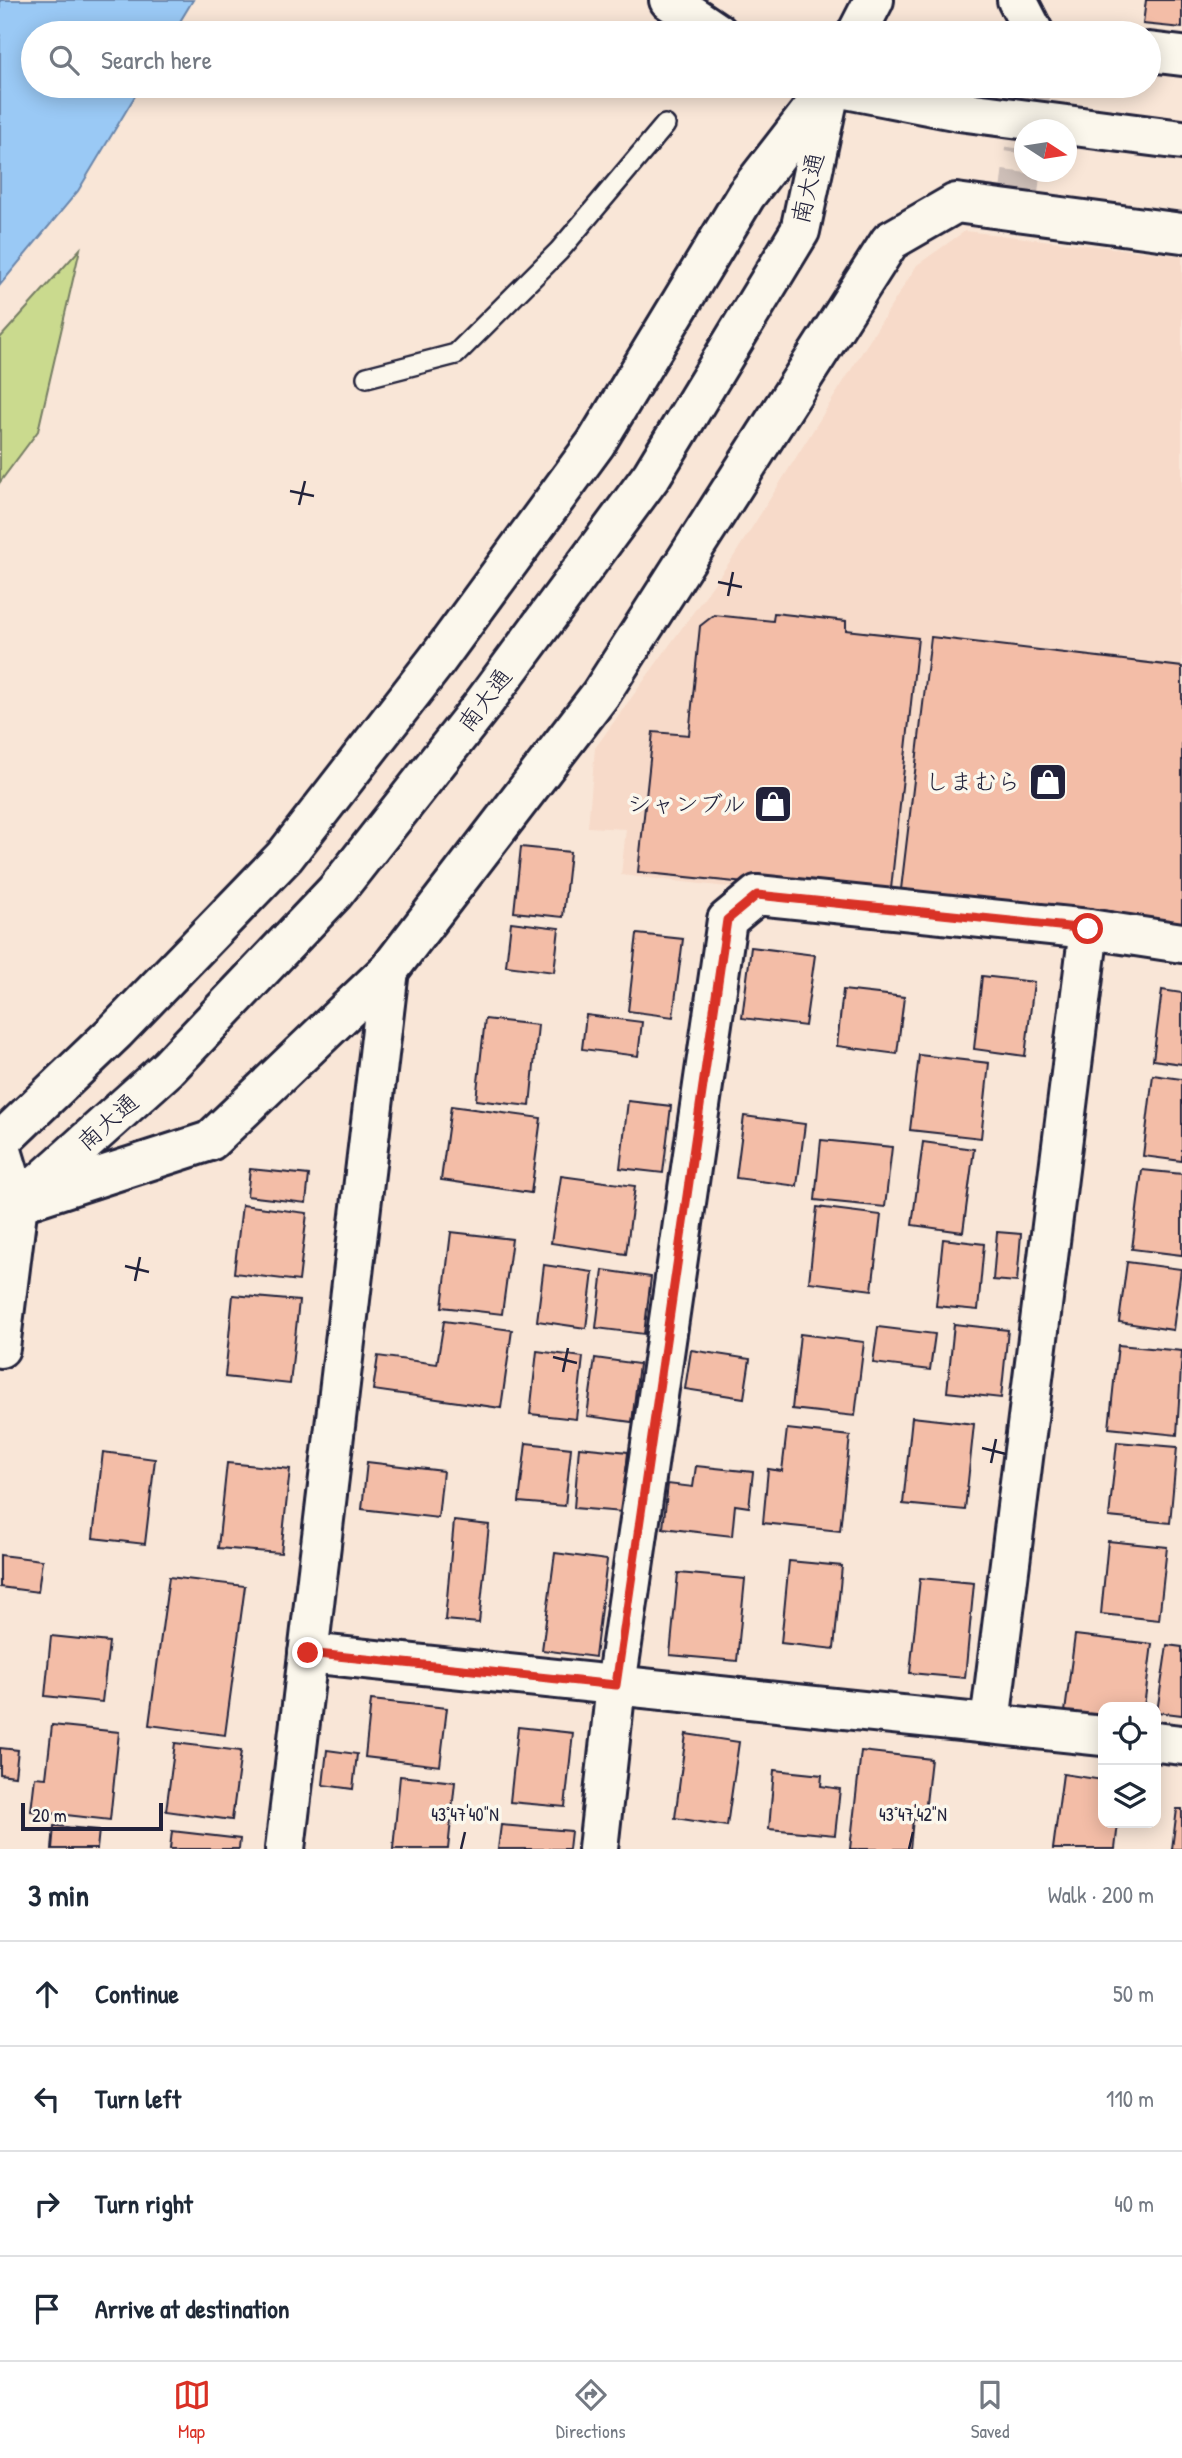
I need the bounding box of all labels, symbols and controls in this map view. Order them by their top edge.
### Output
search box [21,21,1161,98]
icon: search [45,41,83,79]
text: Search here [101,42,212,77]
north arrow [1014,119,1077,182]
street label: 南大通 [783,149,831,226]
street label: 南大通 [450,661,519,738]
shop icon: しまむら [1027,761,1069,803]
place label: しまむら [925,765,1021,797]
shop icon: シャンブル [752,783,794,825]
place label: シャンブル [627,787,746,819]
route start [1072,913,1103,944]
street label: 南大通 [70,1085,145,1157]
route end [292,1637,323,1668]
map controls [1098,1702,1161,1828]
button: locate [1098,1702,1161,1765]
button: layers [1098,1765,1161,1828]
scale bar [21,1800,163,1832]
text: 20 m [32,1802,67,1828]
text: 43°47'40"N [431,1802,499,1827]
text: 43°47'42"N [879,1802,947,1827]
text: 3 min [28,1875,89,1915]
text: Walk · 200 m [1048,1879,1154,1910]
icon: ahead [28,1975,66,2013]
text: Continue [95,1976,179,2011]
text: 50 m [1113,1978,1154,2009]
icon: left [28,2080,66,2118]
text: Turn left [95,2081,181,2116]
text: 110 m [1106,2083,1154,2114]
icon: right [28,2185,66,2223]
text: Turn right [95,2186,193,2221]
text: 40 m [1114,2188,1154,2219]
icon: arrive [28,2290,66,2328]
text: Arrive at destination [95,2291,290,2326]
tab: Map [173,2376,211,2444]
tab: Directions [556,2376,626,2444]
tab: Saved [971,2376,1009,2444]

